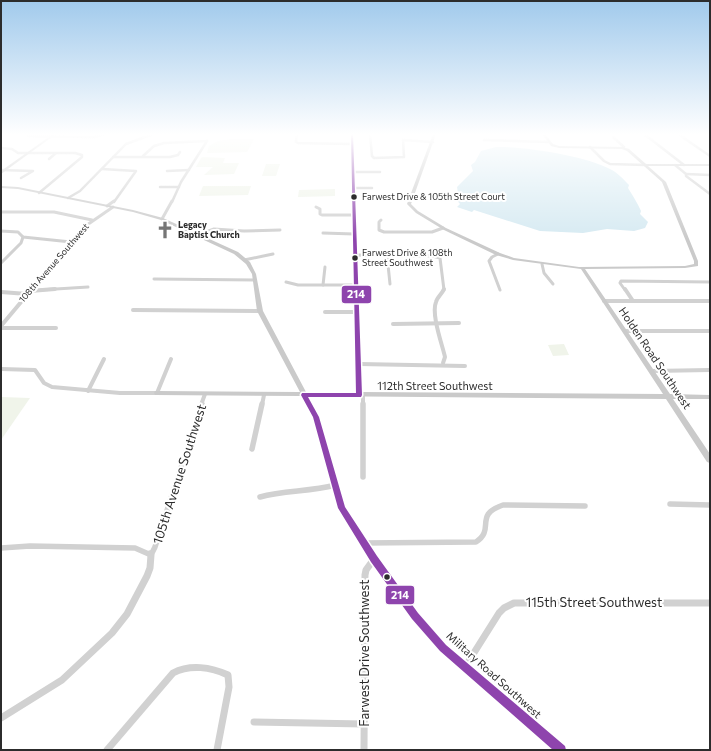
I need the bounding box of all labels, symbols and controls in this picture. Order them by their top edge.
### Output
place label: Farwest Drive & 105th Street Court [362,191,505,202]
marker: Farwest Drive & 105th Street Court [349,192,359,202]
place label: Legacy Baptist Church [178,219,240,240]
church icon: Legacy Baptist Church [155,220,175,240]
street label: 108th Avenue Southwest [16,221,91,305]
place label: Farwest Drive & 108th Street Southwest [362,247,452,268]
marker: Farwest Drive & 108th Street Southwest [350,253,360,263]
line badge: 214 [341,285,372,304]
text: 214 [347,287,365,300]
street label: Holden Road Southwest [617,304,695,411]
street label: 112th Street Southwest [377,379,493,392]
street label: 105th Avenue Southwest [149,402,209,546]
unlabelled marker [382,572,392,582]
street label: Farwest Drive Southwest [356,579,372,727]
line badge: 214 [385,585,415,605]
text: 214 [391,588,409,601]
street label: 115th Street Southwest [526,594,662,610]
street label: Military Road Southwest [444,629,545,721]

